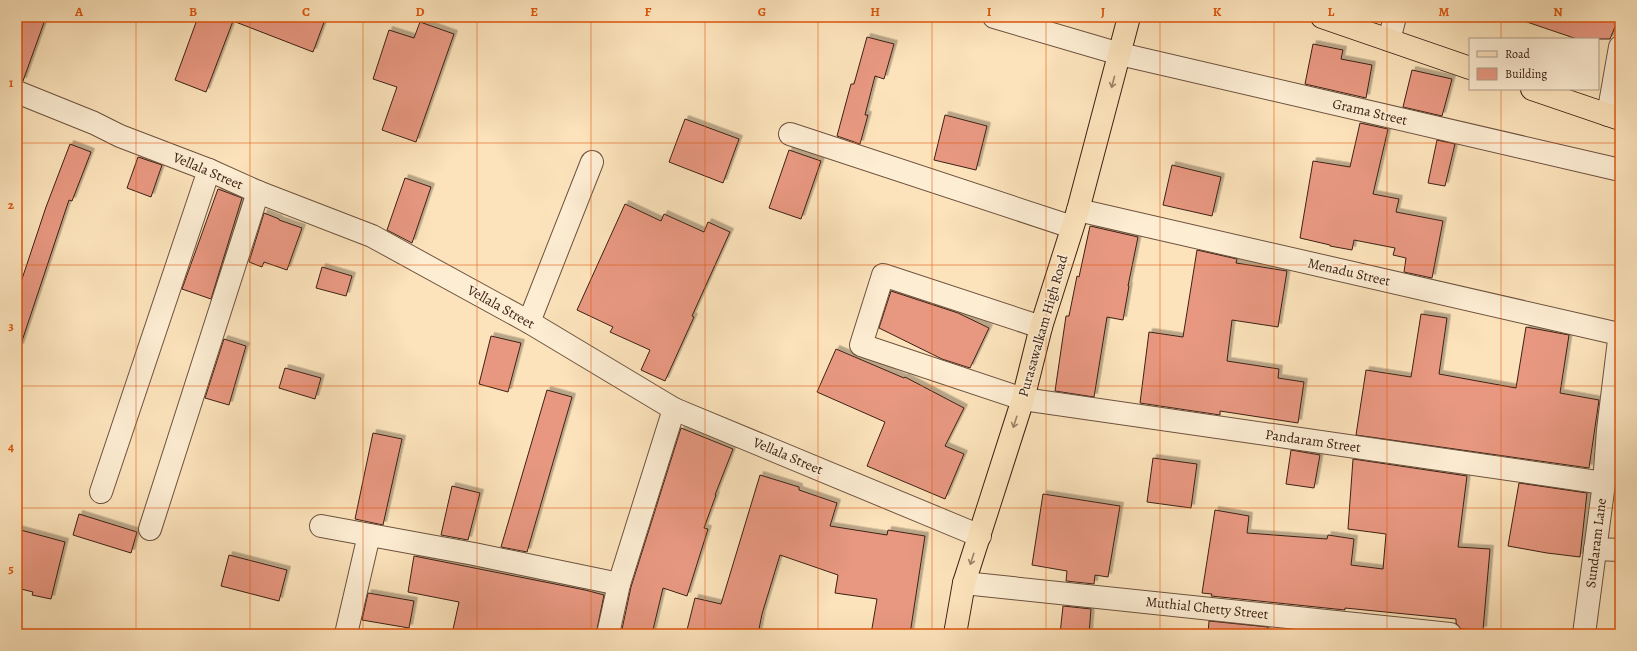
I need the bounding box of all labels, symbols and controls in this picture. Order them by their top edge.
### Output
text: A [74,3,84,20]
text: B [189,3,197,20]
text: C [302,3,310,20]
text: D [415,3,425,20]
text: E [530,3,538,20]
text: F [645,3,652,20]
text: G [758,3,766,20]
text: H [870,3,880,20]
text: I [987,3,992,20]
text: J [1101,3,1105,20]
text: K [1213,3,1222,20]
text: L [1328,3,1335,20]
text: M [1439,3,1450,20]
text: N [1553,3,1563,20]
legend [1469,38,1599,90]
text: Road [1505,46,1531,62]
text: Building [1505,66,1547,82]
text: 1 [9,74,14,91]
one-way arrow [1108,75,1116,88]
street label: Grama Street [1331,94,1410,130]
street label: Vellala Street [169,147,246,194]
text: 2 [8,196,15,213]
street label: Purasawalkam High Road [1014,252,1073,399]
street label: Menadu Street [1306,253,1393,291]
street label: Vellala Street [463,280,538,333]
text: 3 [8,317,14,334]
one-way arrow [1011,416,1019,428]
street label: Pandaram Street [1264,425,1362,457]
street label: Vellala Street [749,432,826,479]
text: 4 [8,438,14,455]
street label: Sundaram Lane [1581,497,1611,589]
one-way arrow [968,553,975,566]
text: 5 [8,560,14,577]
street label: Muthial Chetty Street [1145,592,1270,624]

